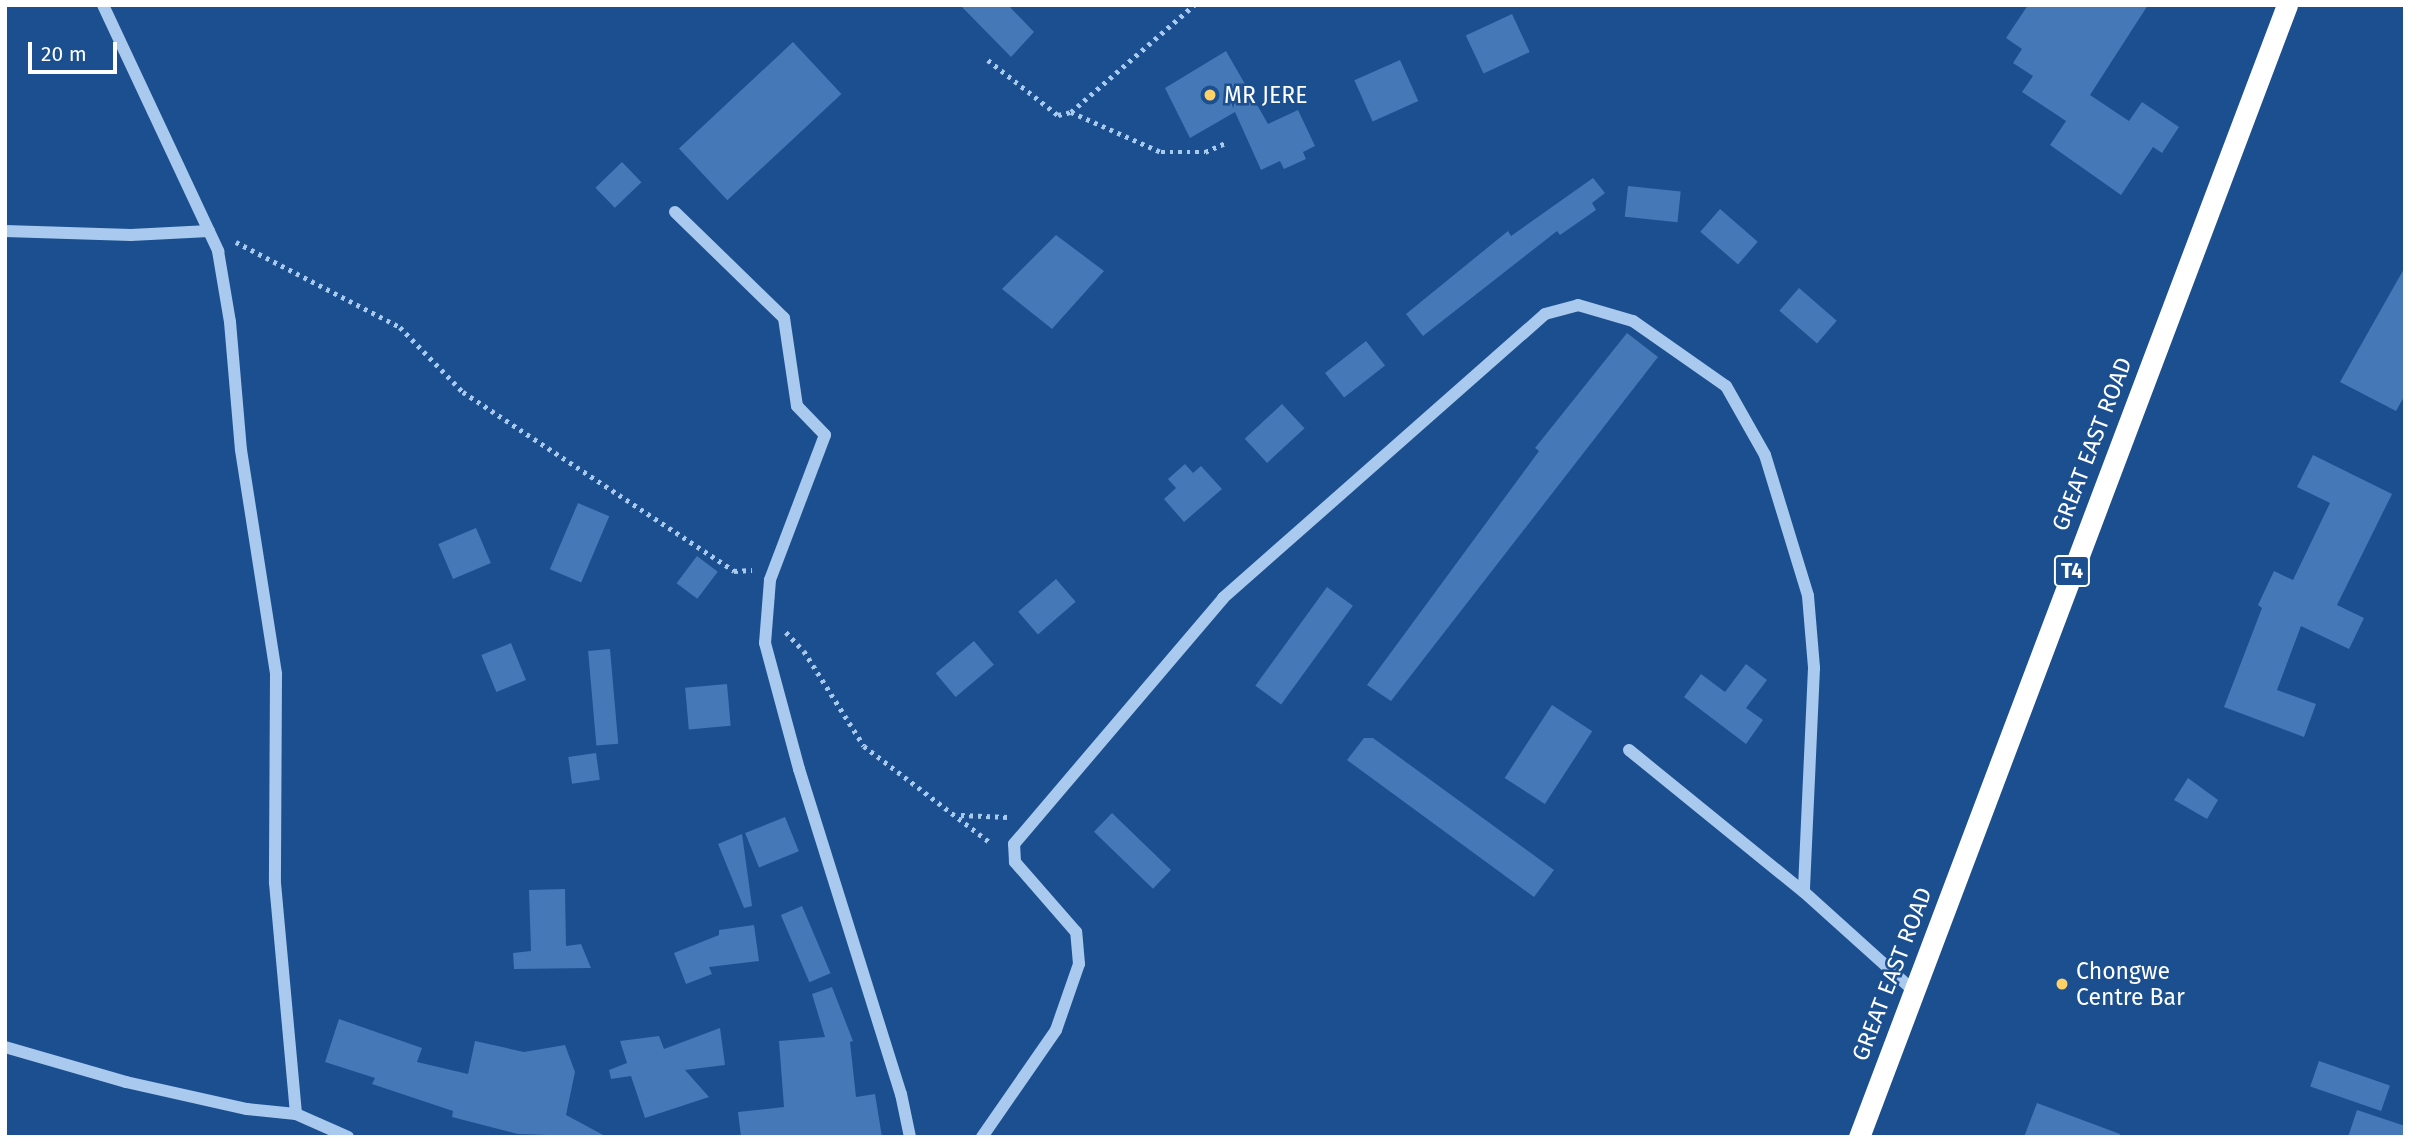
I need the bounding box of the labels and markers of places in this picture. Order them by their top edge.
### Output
place label: MR JERE [1224,81,1307,109]
marker: MR JERE [1202,87,1218,103]
place label: Chongwe Centre Bar [2076,957,2185,1011]
marker: Chongwe Centre Bar [2054,976,2070,992]

